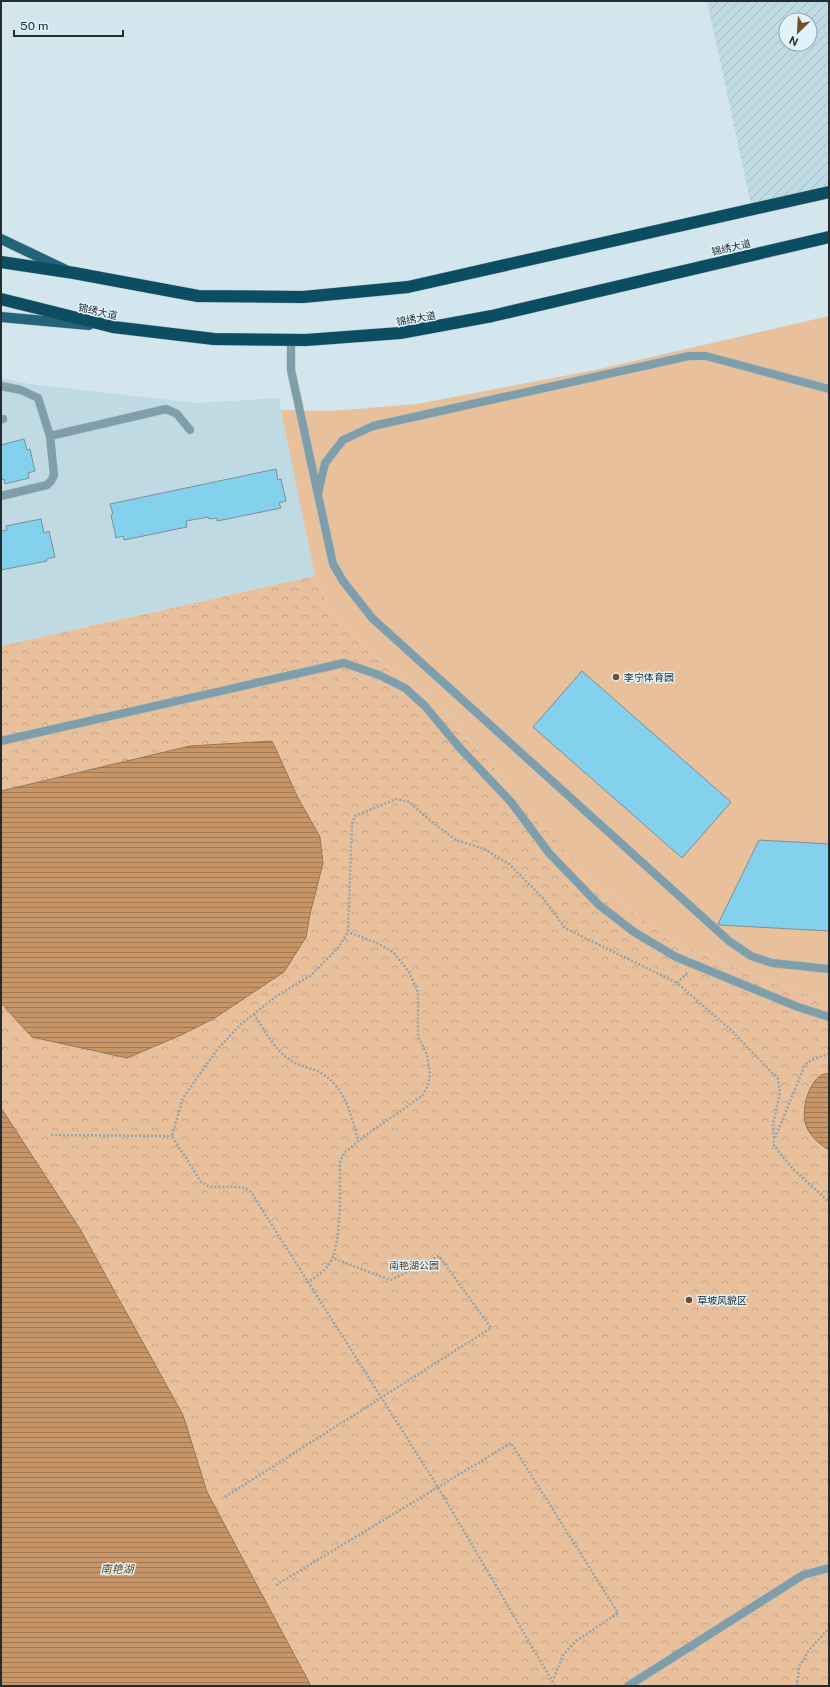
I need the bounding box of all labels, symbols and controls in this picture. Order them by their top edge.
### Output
scale bar [14,12,123,38]
north arrow [778,12,818,52]
text: 50 m [20,19,48,33]
text: N [787,34,800,48]
street label: 锦绣大道 [710,237,752,257]
street label: 锦绣大道 [77,301,119,321]
street label: 锦绣大道 [395,309,437,327]
place label: 李宁体育园 [624,671,674,683]
marker: 李宁体育园 [611,672,621,682]
park label: 南艳湖公园 [389,1259,439,1271]
place label: 草坡风貌区 [697,1294,747,1306]
marker: 草坡风貌区 [684,1295,694,1305]
water label: 南艳湖 [101,1563,135,1575]

